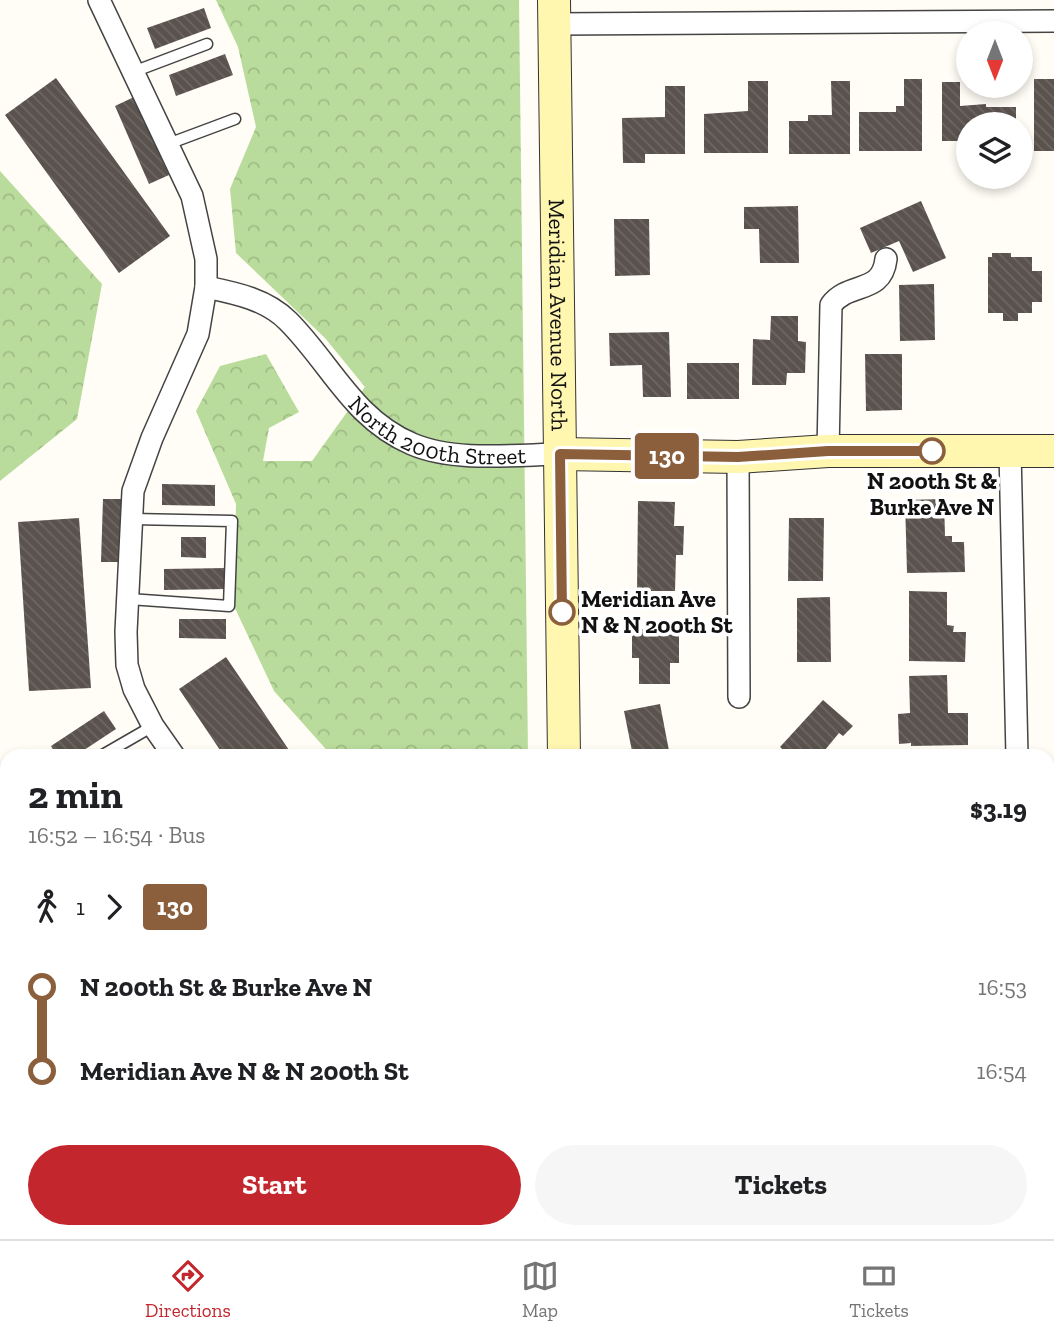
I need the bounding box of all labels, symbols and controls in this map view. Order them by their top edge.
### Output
north arrow [956,21,1032,98]
map controls [956,21,1033,189]
button: layers [956,112,1033,189]
street label: Meridian Avenue North [543,199,574,431]
street label: North 200th Street [343,390,527,470]
line badge: 130 [627,433,707,479]
marker: N 200th St & Burke Ave N [919,438,945,464]
text: 130 [649,441,685,470]
place label: N 200th St & Burke Ave N [867,467,997,521]
place label: Meridian Ave N & N 200th St [581,585,733,639]
marker: Meridian Ave N & N 200th St [549,599,575,625]
text: 2 min [28,772,123,818]
text: $3.19 [970,793,1027,825]
text: 16:52 – 16:54 · Bus [28,821,205,849]
icon: walk [28,888,66,926]
icon: forward [95,888,133,926]
text: 130 [157,892,193,921]
text: 1 [76,893,85,921]
text: N 200th St & Burke Ave N [80,971,372,1003]
text: 16:53 [978,973,1027,1001]
text: Meridian Ave N & N 200th St [80,1055,409,1087]
text: 16:54 [977,1057,1027,1085]
button: Start [28,1145,521,1225]
button: Tickets [535,1145,1027,1225]
tab: Directions [145,1257,231,1322]
tab: Map [521,1257,559,1322]
tab: Tickets [849,1257,909,1322]

